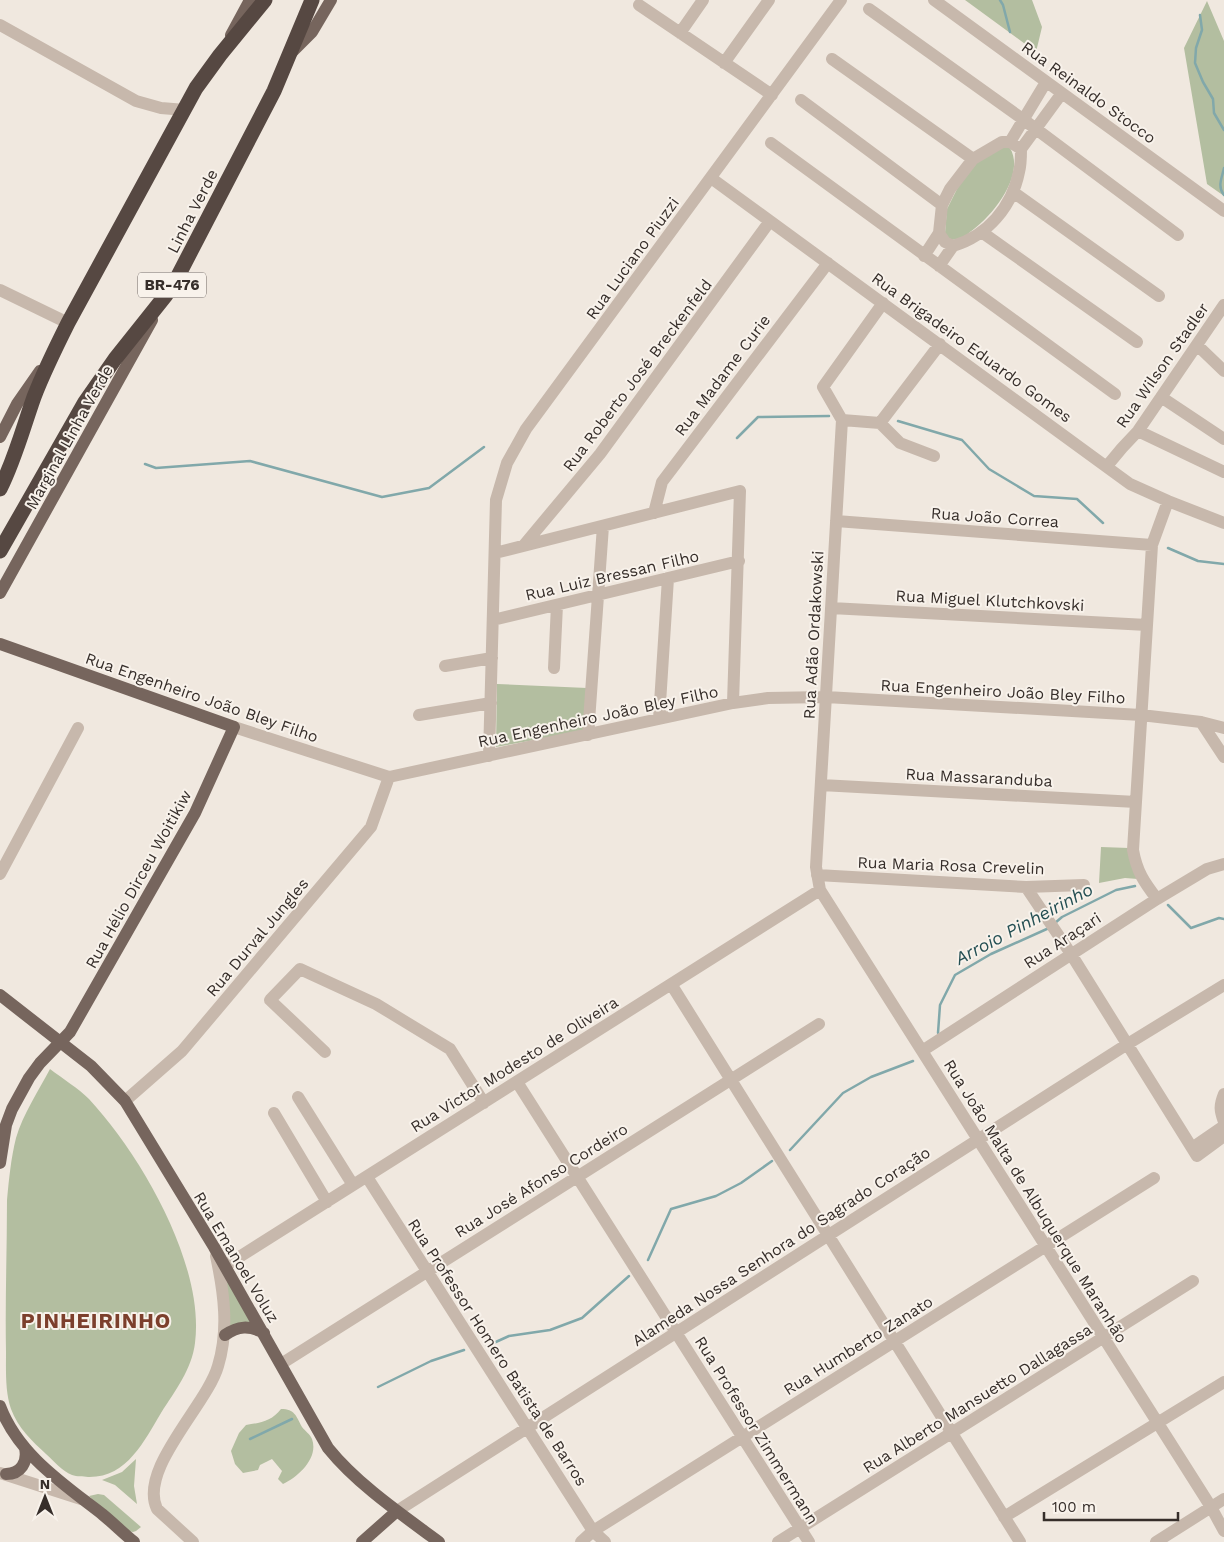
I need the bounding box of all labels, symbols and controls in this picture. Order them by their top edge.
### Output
street label: Rua Reinaldo Stocco [1018,37,1160,148]
street label: Linha Verde [163,166,222,256]
street label: Rua Luciano Piuzzi [582,194,683,323]
street label: Rua Brigadeiro Eduardo Gomes [868,268,1075,426]
road number: BR-476 [138,272,206,298]
street label: Rua Roberto José Breckenfeld [559,275,716,475]
street label: Rua Wilson Stadler [1112,299,1213,432]
street label: Rua Madame Curie [671,311,774,440]
street label: Marginal Linha Verde [22,362,117,513]
street label: Rua João Correa [930,504,1060,531]
street label: Rua Luiz Bressan Filho [523,546,701,605]
street label: Rua Adão Ordakowski [800,550,827,720]
street label: Rua Miguel Klutchkovski [895,586,1085,615]
street label: Rua Engenheiro João Bley Filho [83,649,321,746]
street label: Rua Engenheiro João Bley Filho [880,676,1126,707]
street label: Rua Engenheiro João Bley Filho [476,682,720,751]
street label: Rua Massaranduba [905,764,1053,791]
street label: Rua Hélio Dirceu Woitikiw [81,787,195,972]
street label: Rua Maria Rosa Crevelin [857,853,1045,878]
street label: Rua Durval Jungles [202,874,312,1000]
water label: Arroio Pinheirinho [950,878,1096,969]
street label: Rua Araçari [1020,908,1105,973]
street label: Rua Victor Modesto de Oliveira [407,992,622,1136]
street label: Rua João Malta de Albuquerque Maranhão [940,1056,1131,1347]
street label: Rua José Afonso Cordeiro [451,1119,631,1242]
street label: Alameda Nossa Senhora do Sagrado Coração [629,1143,934,1350]
street label: Rua Emanoel Voluz [190,1188,283,1326]
street label: Rua Professor Homero Batista de Barros [404,1215,591,1489]
street label: Rua Humberto Zanato [780,1292,936,1399]
district label: PINHEIRINHO [21,1308,171,1333]
street label: Rua Alberto Mansuetto Dallagassa [859,1320,1095,1477]
street label: Rua Professor Zimmermann [691,1333,822,1528]
north arrow [20,1472,70,1522]
text: N [40,1476,50,1492]
scale bar [1044,1490,1178,1522]
text: 100 m [1052,1498,1096,1516]

